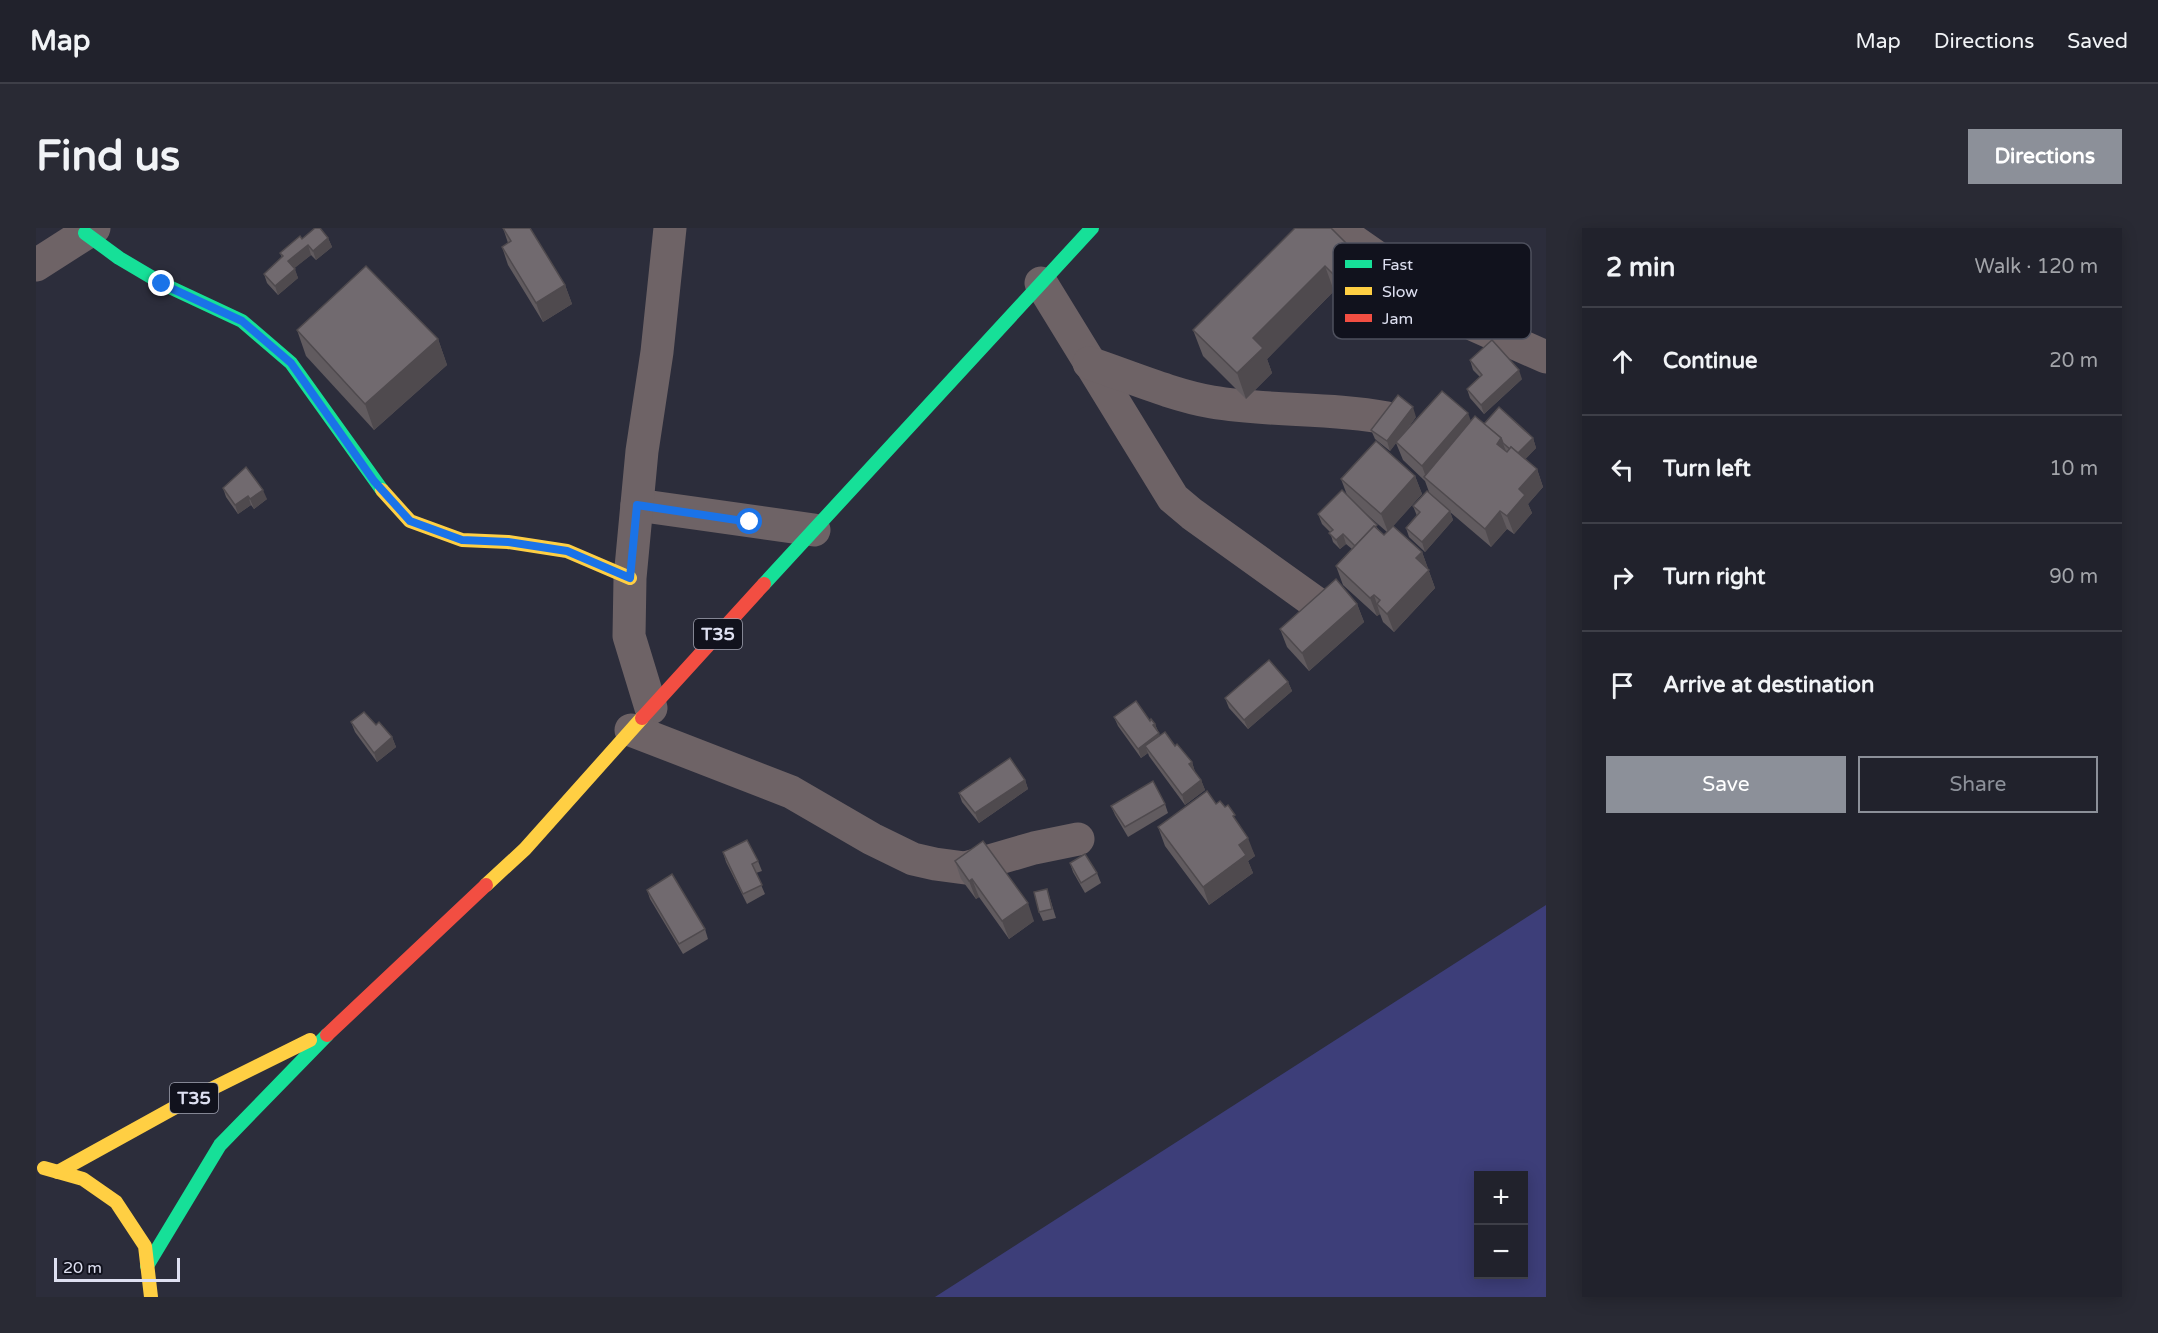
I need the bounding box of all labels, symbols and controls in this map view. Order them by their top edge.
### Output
text: Map [30,24,90,58]
text: Map [1855,29,1901,54]
text: Directions [1934,29,2034,54]
text: Saved [2067,29,2128,54]
button: Directions [1968,129,2122,184]
text: Find us [36,131,180,182]
legend [1333,243,1531,339]
text: 2 min [1606,252,1675,283]
text: Fast [1382,255,1413,275]
text: Walk · 120 m [1975,255,2098,279]
route end [148,270,174,296]
text: Slow [1382,282,1418,302]
text: Jam [1382,309,1413,329]
icon: ahead [1606,345,1639,378]
text: Continue [1663,348,1758,374]
text: 20 m [2049,349,2098,373]
icon: left [1606,453,1639,486]
text: Turn left [1663,456,1751,482]
text: 10 m [2049,457,2098,481]
route start [736,508,762,534]
icon: right [1606,561,1639,594]
text: Turn right [1663,564,1765,590]
text: 90 m [2049,565,2098,589]
road number: T35 [694,619,742,649]
icon: arrive [1606,669,1639,702]
text: Arrive at destination [1663,672,1874,698]
button: Save [1606,756,1846,813]
button: Share [1858,756,2098,813]
road number: T35 [170,1083,218,1113]
map controls [1474,1171,1528,1279]
button: + [1474,1171,1528,1225]
button: − [1474,1225,1528,1279]
scale bar [54,1255,180,1282]
text: 20 m [63,1258,102,1278]

